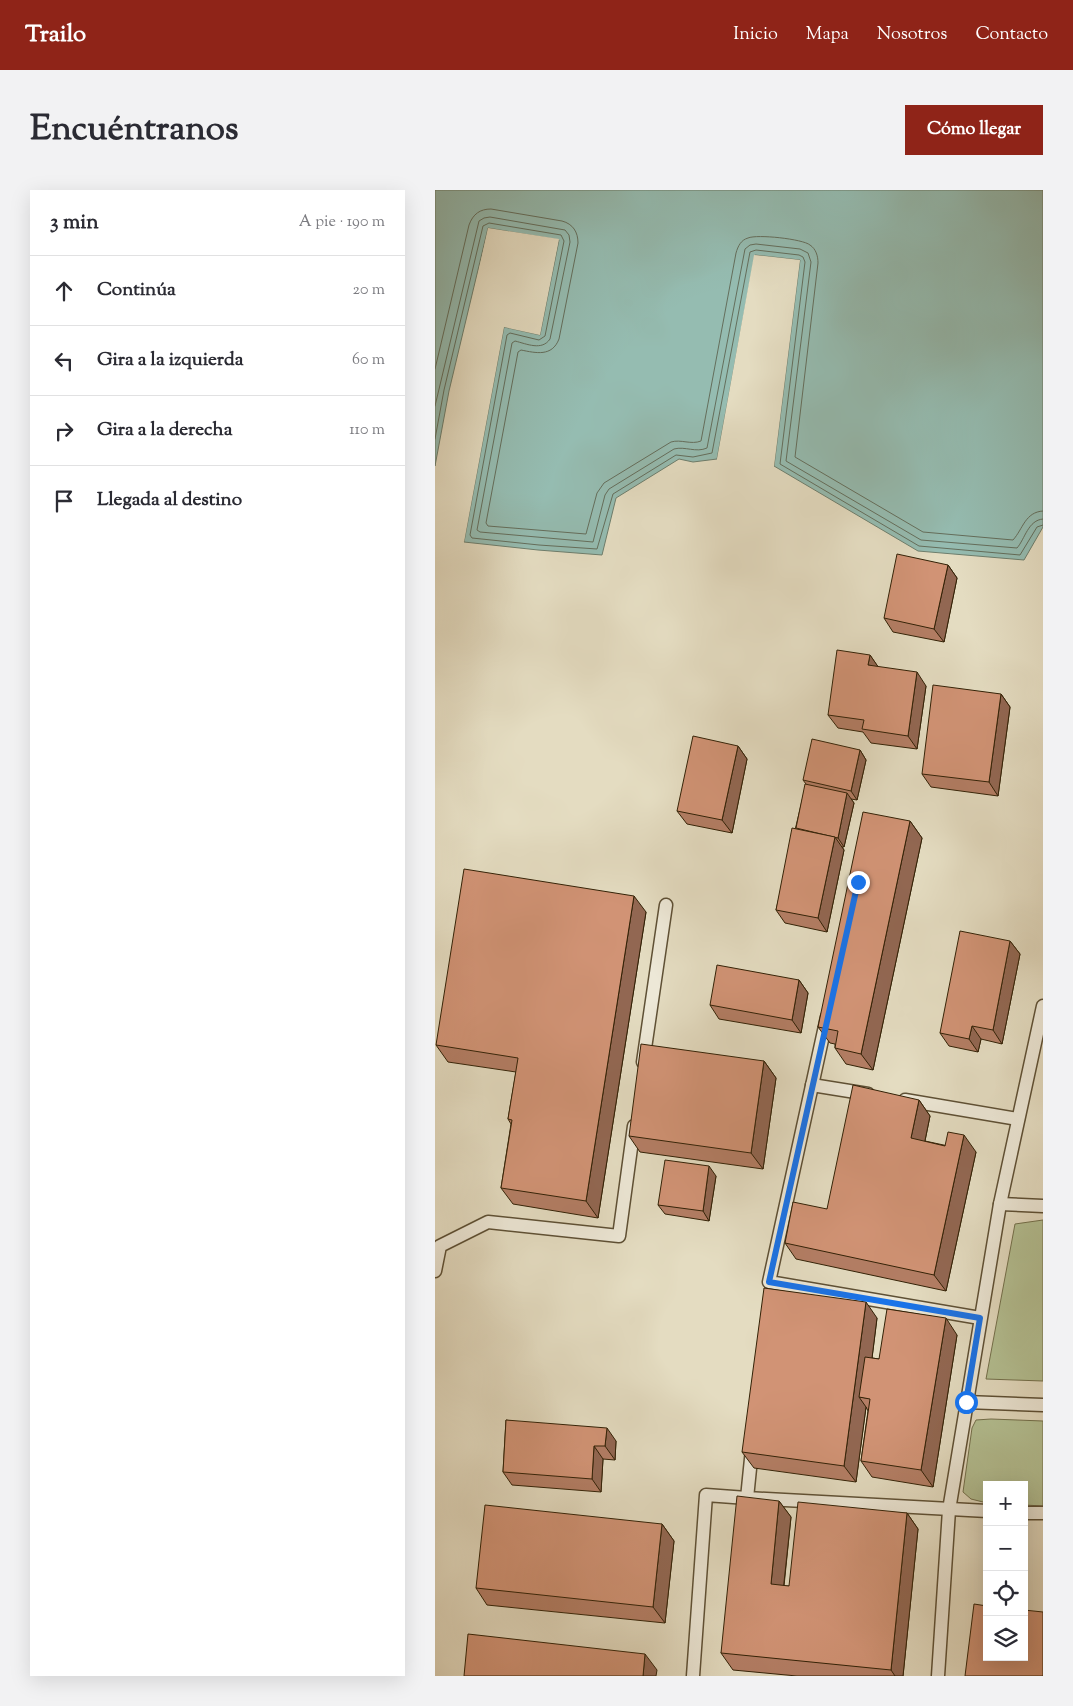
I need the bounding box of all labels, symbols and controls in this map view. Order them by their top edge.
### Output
text: Trailo [25,18,86,52]
text: Inicio [733,22,778,48]
text: Mapa [806,22,849,48]
text: Nosotros [877,22,947,48]
text: Contacto [975,22,1048,48]
text: Encuéntranos [30,105,239,156]
button: Cómo llegar [905,105,1043,155]
text: 3 min [50,208,99,238]
text: A pie · 190 m [299,211,385,234]
icon: ahead [50,277,78,305]
text: Continúa [97,277,176,304]
text: 20 m [352,279,385,302]
icon: left [50,347,78,375]
text: Gira a la izquierda [97,347,243,374]
text: 60 m [352,349,385,372]
icon: right [50,417,78,445]
text: Gira a la derecha [97,417,232,444]
text: 110 m [349,419,385,442]
icon: arrive [50,487,78,515]
text: Llegada al destino [97,487,242,514]
route end [847,871,870,894]
route start [955,1391,978,1414]
map controls [983,1481,1028,1661]
button: + [983,1481,1028,1526]
button: − [983,1526,1028,1571]
button: locate [983,1571,1028,1616]
button: layers [983,1616,1028,1661]

